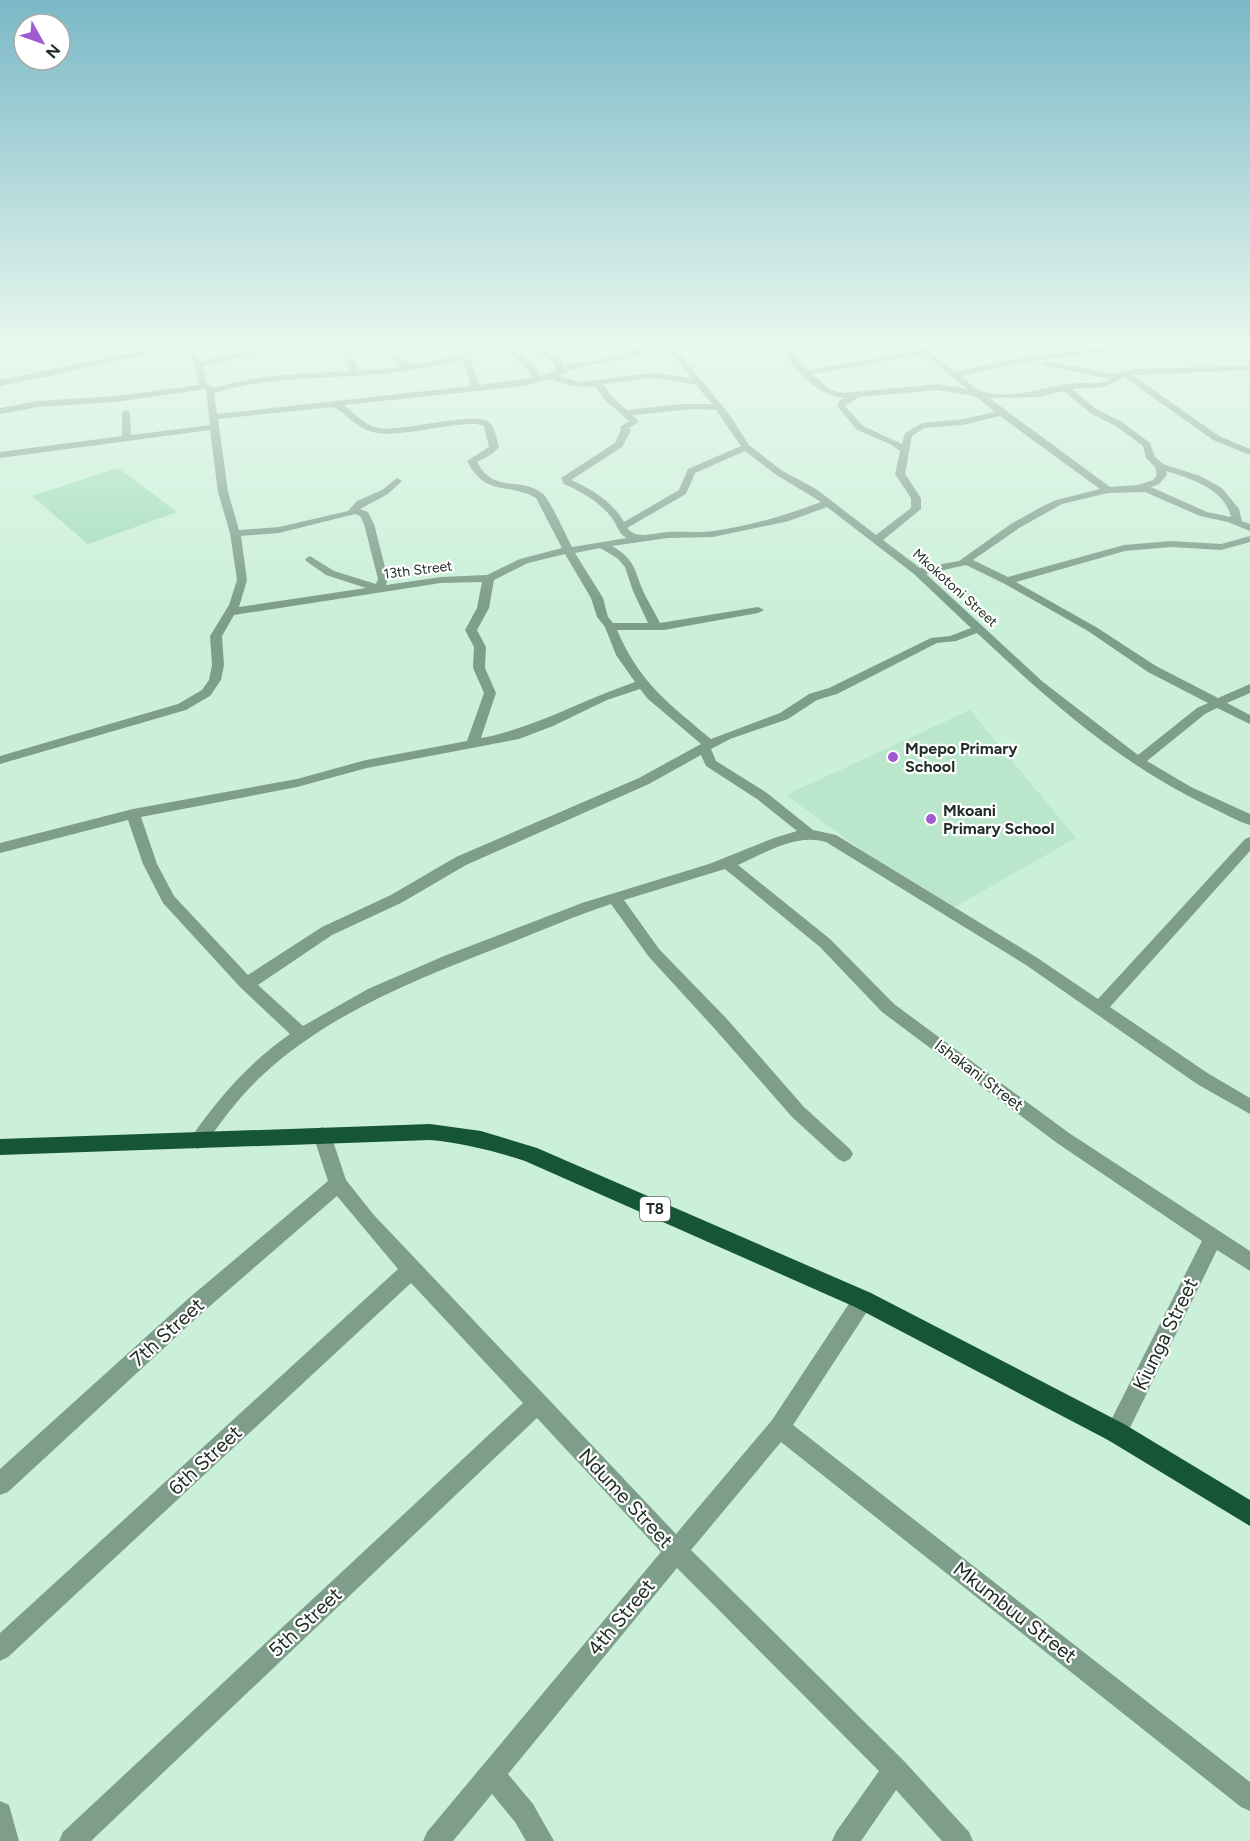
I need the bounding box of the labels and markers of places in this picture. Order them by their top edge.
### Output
place label: Mpepo Primary School [905,739,1018,776]
marker: Mpepo Primary School [886,750,900,764]
place label: Mkoani Primary School [943,801,1055,838]
marker: Mkoani Primary School [924,812,938,826]

